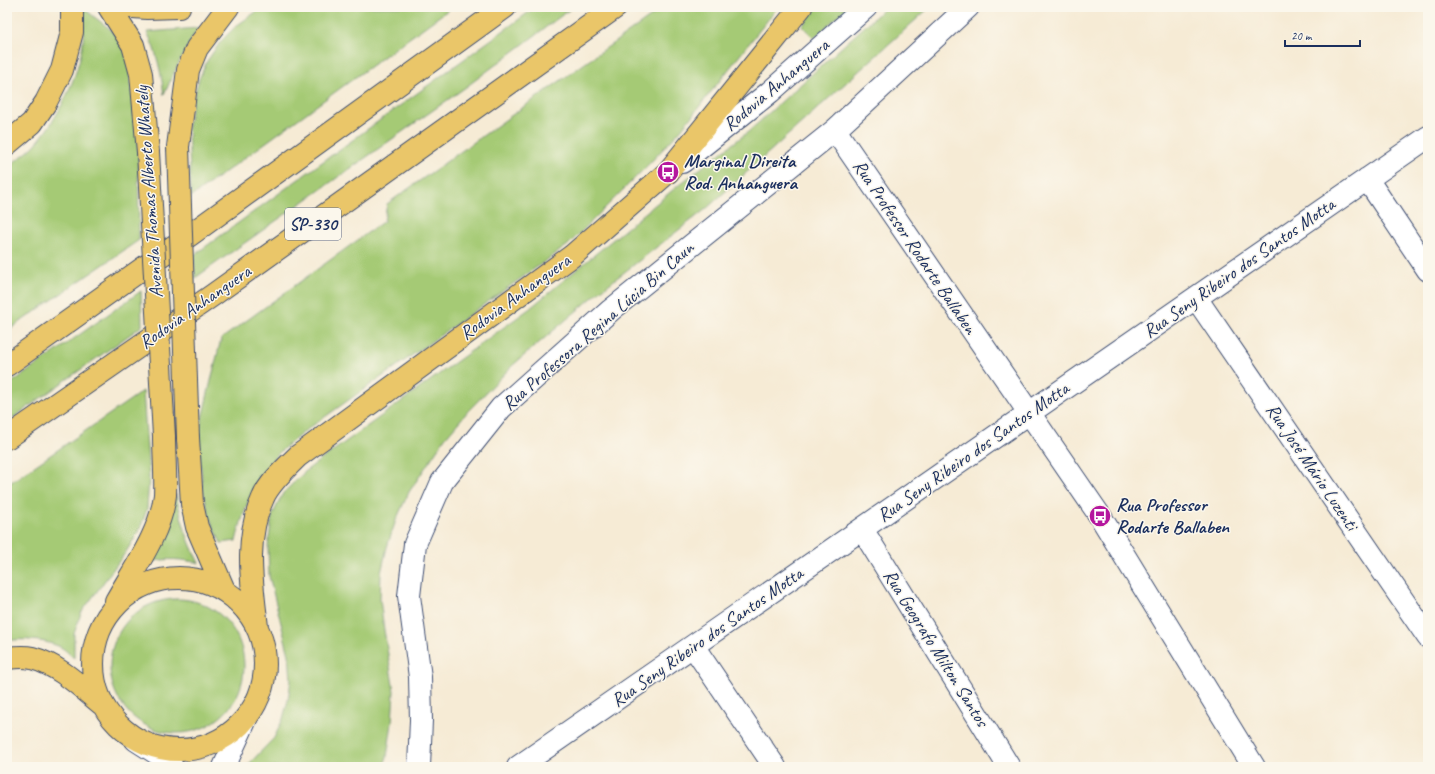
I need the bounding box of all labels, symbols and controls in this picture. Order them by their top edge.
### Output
scale bar [1285,22,1360,48]
text: 20 m [1291,28,1313,44]
street label: Rodovia Anhanguera [718,33,835,136]
street label: Avenida Thomas Alberto Whately [130,84,168,299]
place label: Marginal Direita Rod. Anhanguera [684,149,798,195]
street label: Rua Professor Rodarte Ballaben [848,155,983,340]
bus stop icon: Marginal Direita Rod. Anhanguera [655,159,681,185]
street label: Rua Seny Ribeiro dos Santos Motta [1138,191,1341,343]
road number: SP-330 [285,208,341,240]
street label: Rua Professora Regina Lúcia Bin Caun [497,235,700,416]
street label: Rodovia Anhanguera [455,248,576,345]
street label: Rodovia Anhanguera [134,259,257,354]
street label: Rua Seny Ribeiro dos Santos Motta [872,375,1075,527]
street label: Rua José Mário Luzenti [1261,399,1365,537]
place label: Rua Professor Rodarte Ballaben [1116,493,1230,539]
bus stop icon: Rua Professor Rodarte Ballaben [1087,503,1113,529]
street label: Rua Seny Ribeiro dos Santos Motta [606,560,809,712]
street label: Rua Geografo Milton Santos [878,565,995,732]

